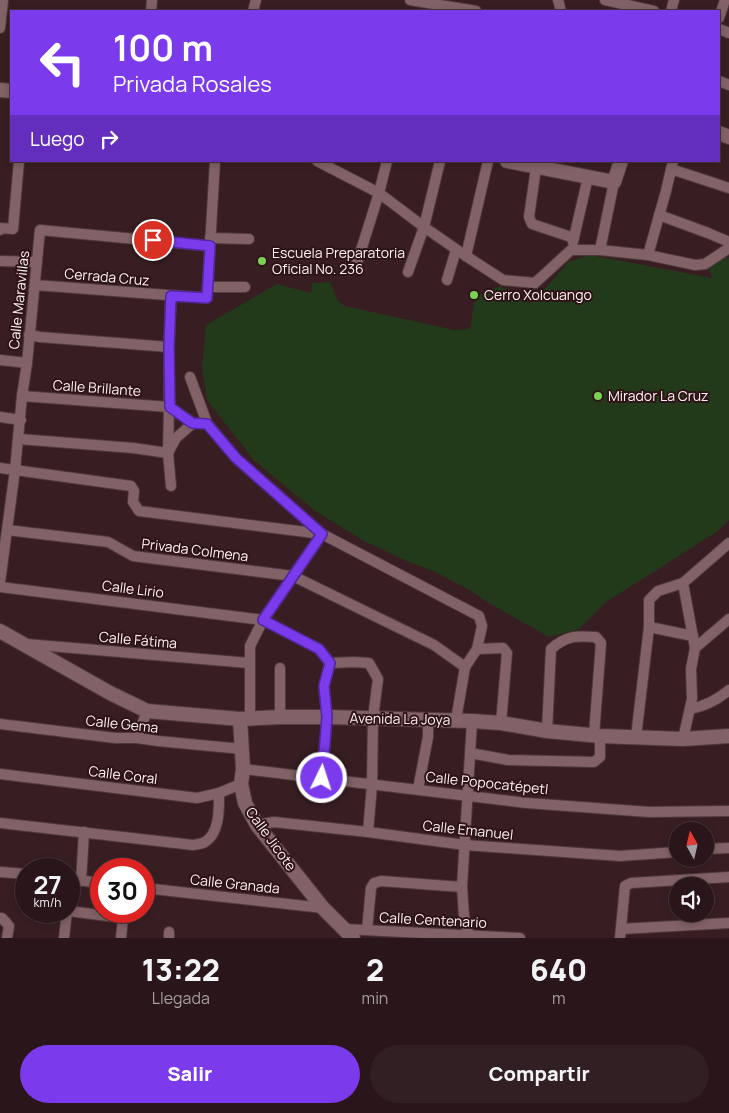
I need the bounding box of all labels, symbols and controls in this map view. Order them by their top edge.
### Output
text: 100 m [113,24,213,72]
icon: left [30,30,95,95]
text: Privada Rosales [113,69,272,99]
icon: right [95,125,123,153]
text: Luego [30,126,85,152]
pin [132,219,174,261]
icon: arrive [139,226,167,254]
place label: Escuela Preparatoria Oficial No. 236 [272,243,405,278]
street label: Calle Maravillas [4,250,33,350]
marker: Escuela Preparatoria Oficial No. 236 [256,255,268,267]
street label: Cerrada Cruz [64,263,150,290]
place label: Cerro Xolcuango [484,285,592,304]
marker: Cerro Xolcuango [468,289,480,301]
street label: Calle Brillante [52,375,142,400]
place label: Mirador La Cruz [608,386,709,405]
marker: Mirador La Cruz [592,390,604,402]
street label: Privada Colmena [141,534,250,565]
street label: Calle Lirio [101,575,165,602]
street label: Calle Fátima [98,627,178,652]
street label: Avenida La Joya [350,708,451,729]
street label: Calle Gema [85,710,159,737]
position arrow [295,751,347,803]
street label: Calle Coral [87,761,159,788]
street label: Calle Popocatépetl [425,767,549,798]
street label: Calle Jicote [242,803,301,874]
street label: Calle Emanuel [422,815,514,844]
north arrow [669,822,714,868]
map controls [669,822,714,922]
speed limit sign: 30 [90,858,155,923]
text: 27 [33,867,62,902]
street label: Calle Granada [189,869,281,898]
button: sound [669,877,714,922]
text: km/h [34,894,61,911]
street label: Calle Centenario [379,907,487,932]
text: 13:22 [142,949,220,990]
text: 2 [366,949,384,990]
text: 640 [530,949,587,990]
text: Llegada [152,987,210,1009]
text: min [362,987,388,1009]
text: m [552,987,565,1009]
button: Salir [20,1045,360,1103]
button: Compartir [370,1045,709,1103]

